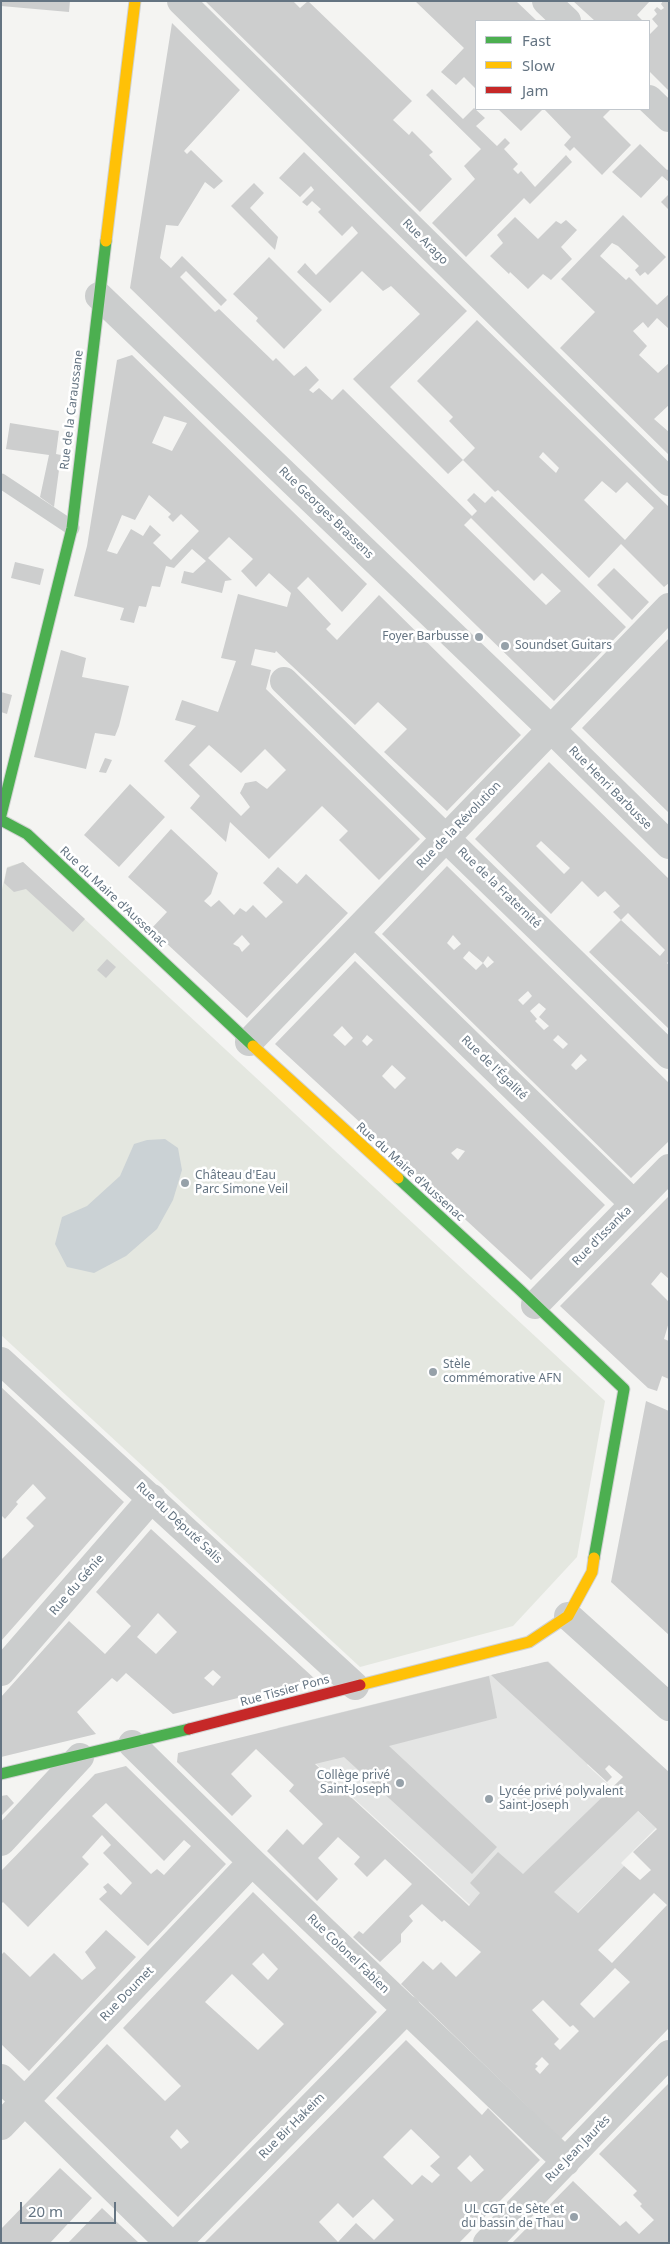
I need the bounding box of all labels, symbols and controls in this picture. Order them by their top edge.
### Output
legend [475,20,650,110]
text: Fast [522,30,551,50]
text: Slow [522,55,555,75]
text: Jam [522,80,549,100]
street label: Rue Arago [399,216,451,268]
street label: Rue de la Caraussane [58,349,86,471]
street label: Rue Georges Brassens [276,464,376,562]
place label: Foyer Barbusse [382,630,469,644]
marker: Foyer Barbusse [473,631,485,643]
place label: Soundset Guitars [515,639,612,653]
marker: Soundset Guitars [499,640,511,652]
street label: Rue Henri Barbusse [565,743,655,833]
street label: Rue de la Révolution [414,779,504,871]
street label: Rue du Maire d'Aussenac [57,844,169,950]
street label: Rue de la Fraternité [454,845,544,931]
street label: Rue de l'Égalité [458,1033,530,1103]
street label: Rue du Maire d'Aussenac [353,1120,467,1224]
place label: Château d'Eau Parc Simone Veil [195,1169,288,1197]
marker: Château d'Eau Parc Simone Veil [179,1177,191,1189]
street label: Rue d'Issanka [569,1203,635,1269]
place label: Stèle commémorative AFN [443,1358,562,1386]
marker: Stèle commémorative AFN [427,1366,439,1378]
street label: Rue du Député Salis [133,1479,225,1567]
street label: Rue du Génie [47,1552,107,1618]
street label: Rue Tissier Pons [239,1672,331,1710]
place label: Collège privé Saint-Joseph [317,1769,390,1797]
marker: Collège privé Saint-Joseph [394,1777,406,1789]
place label: Lycée privé polyvalent Saint-Joseph [499,1785,624,1813]
marker: Lycée privé polyvalent Saint-Joseph [483,1793,495,1805]
street label: Rue Colonel Fabien [304,1911,392,1997]
street label: Rue Doumet [97,1964,157,2024]
street label: Rue Bir Hakeim [256,2090,328,2162]
street label: Rue Jean Jaurès [543,2113,613,2185]
scale bar [22,2192,119,2224]
text: 20 m [28,2201,63,2221]
place label: UL CGT de Sète et du bassin de Thau [461,2203,564,2231]
marker: UL CGT de Sète et du bassin de Thau [568,2211,580,2223]

